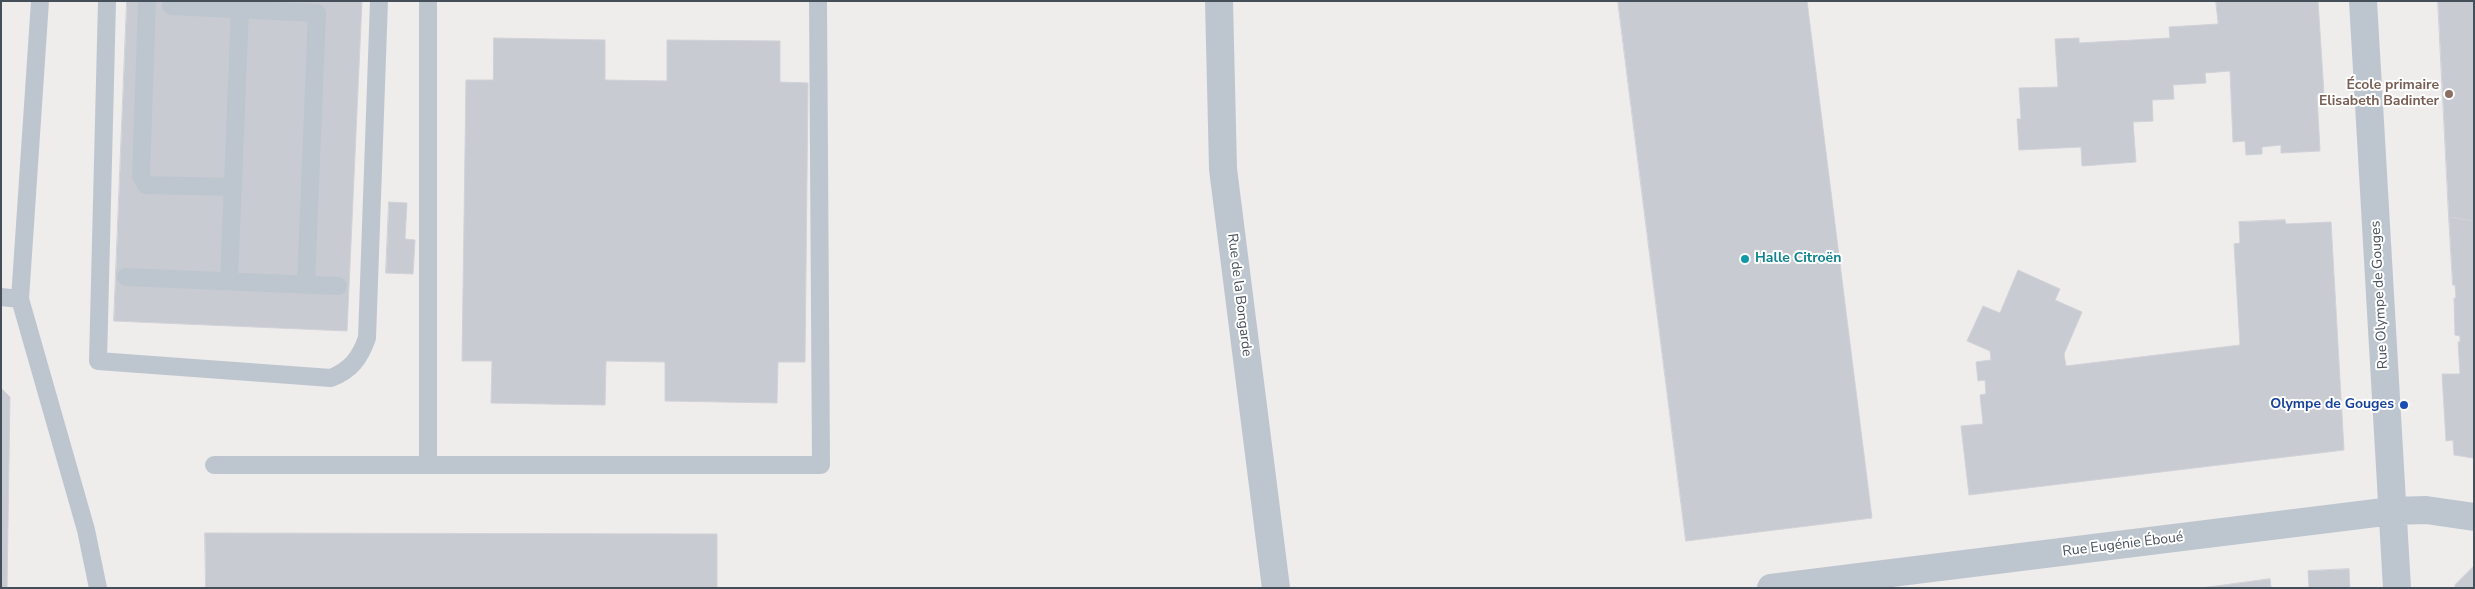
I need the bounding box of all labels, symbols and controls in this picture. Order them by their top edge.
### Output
place label: École primaire Elisabeth Badinter [2319,78,2439,110]
marker: École primaire Elisabeth Badinter [2443,88,2455,100]
street label: Rue Olympe de Gouges [2368,220,2392,370]
street label: Rue de la Bongarde [1223,232,1255,358]
place label: Halle Citroën [1755,251,1841,267]
marker: Halle Citroën [1739,253,1751,265]
place label: Olympe de Gouges [2270,397,2394,413]
marker: Olympe de Gouges [2398,399,2410,411]
street label: Rue Eugénie Éboué [2062,529,2184,561]

